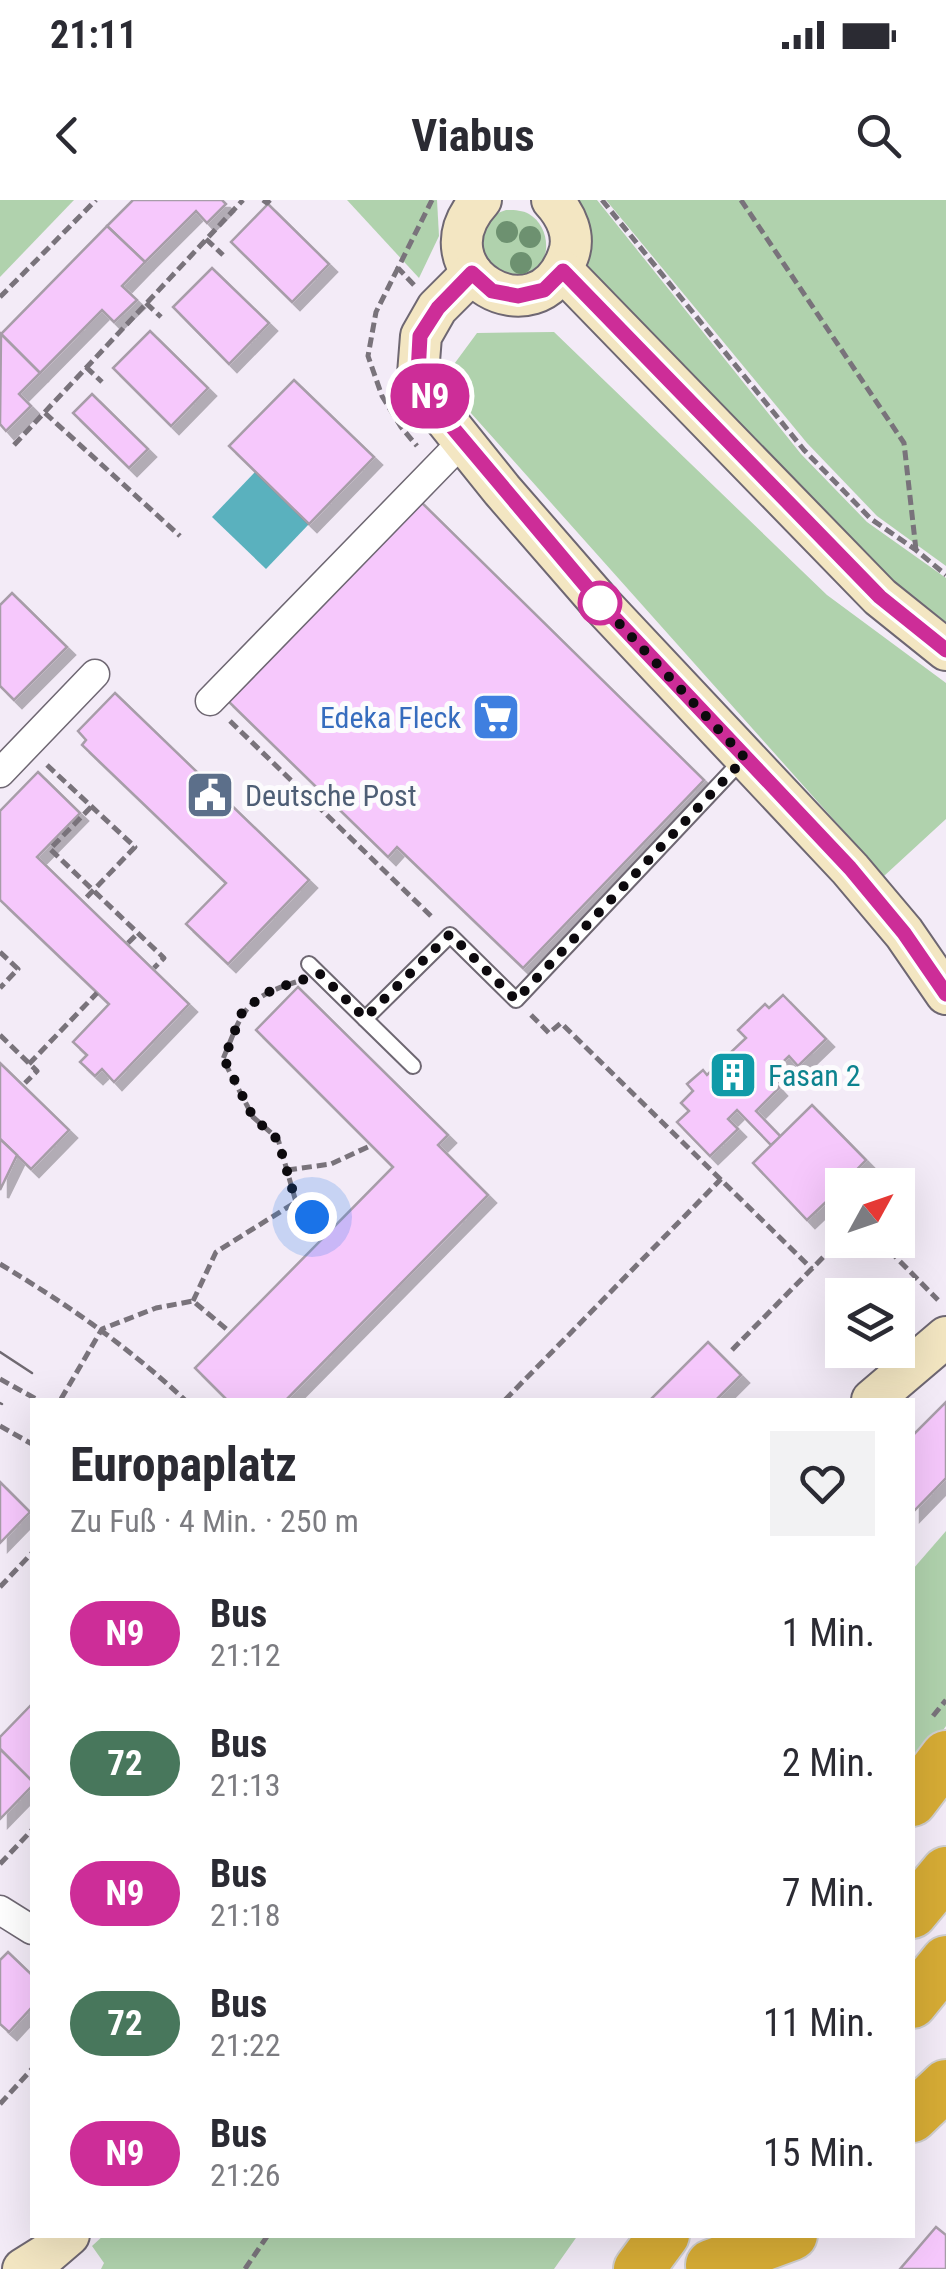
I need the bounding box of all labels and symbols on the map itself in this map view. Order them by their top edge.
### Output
line badge: N9 [385,364,475,428]
unlabelled marker [579,582,621,624]
supermarket icon: Edeka Fleck [470,691,522,743]
place label: Edeka Fleck [320,700,461,735]
public building icon: Deutsche Post [184,769,236,821]
place label: Deutsche Post [245,778,417,813]
building icon: Fasan 2 [707,1049,759,1101]
place label: Fasan 2 [768,1058,861,1093]
north arrow [825,1168,915,1258]
your location [287,1192,337,1242]

